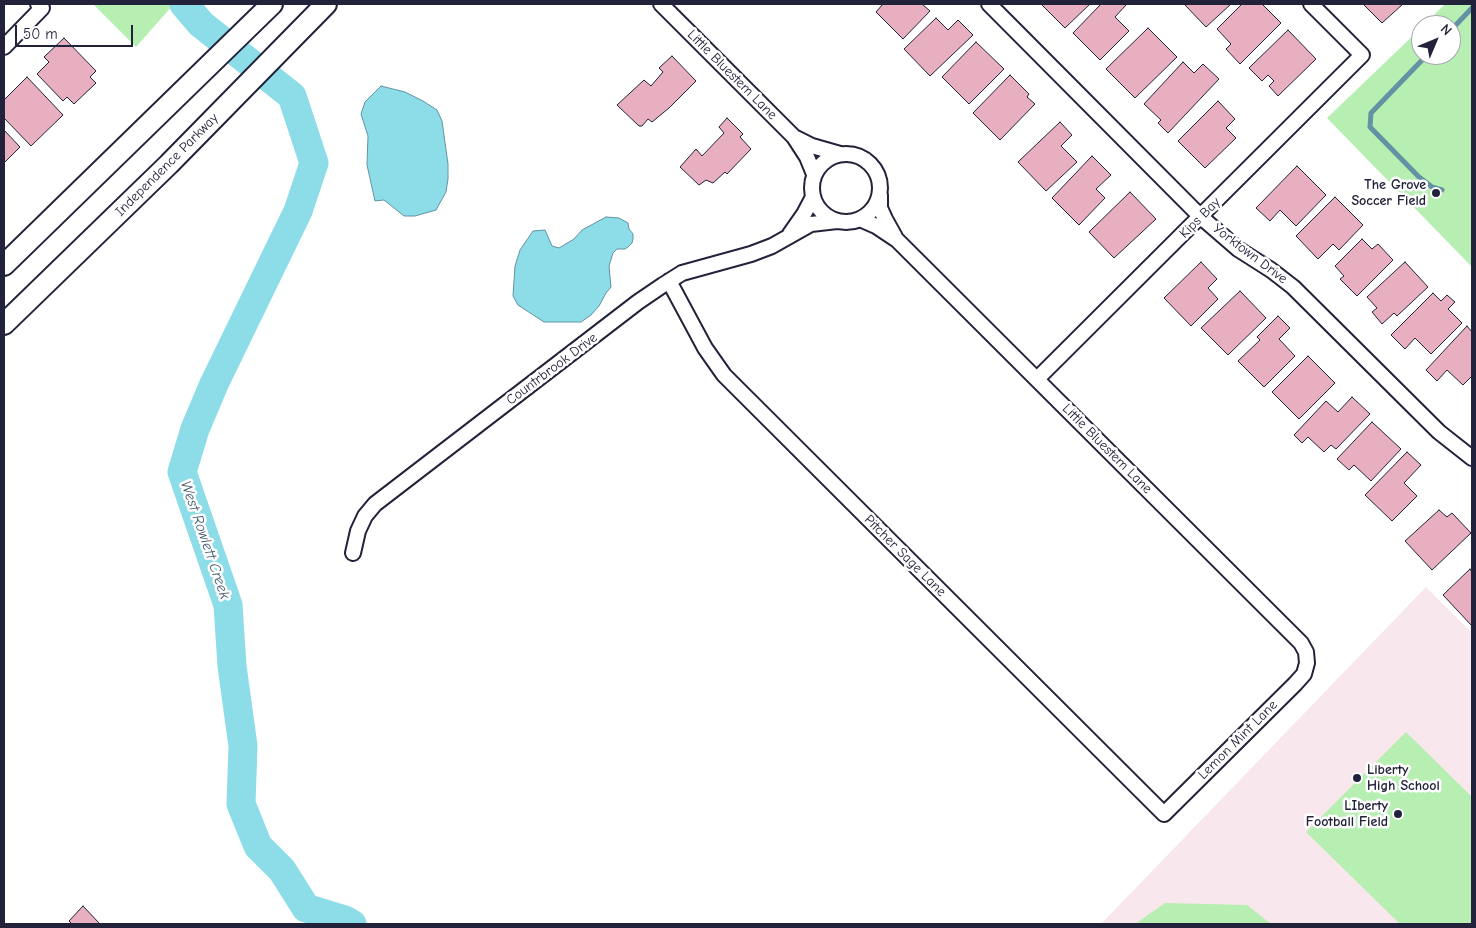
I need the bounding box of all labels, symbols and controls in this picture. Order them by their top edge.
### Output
scale bar [18,15,135,47]
north arrow [1411,15,1461,65]
text: N [1437,20,1455,39]
text: 50 m [23,25,58,43]
street label: Little Bluestem Lane [684,27,780,123]
street label: Independence Parkway [112,110,222,220]
place label: The Grove Soccer Field [1351,177,1426,210]
marker: The Grove Soccer Field [1430,187,1442,199]
street label: Kips Bay [1176,194,1224,242]
street label: Yorktown Drive [1209,221,1291,287]
street label: Countrbrook Drive [503,329,601,409]
street label: Little Bluestem Lane [1059,401,1155,497]
water label: West Rowlett Creek [176,478,234,602]
street label: Pitcher Sage Lane [861,512,949,600]
street label: Lemon Mint Lane [1195,697,1281,783]
place label: Liberty High School [1367,762,1440,794]
marker: Liberty High School [1351,772,1363,784]
place label: LIberty Football Field [1306,798,1388,830]
marker: LIberty Football Field [1392,808,1404,820]

